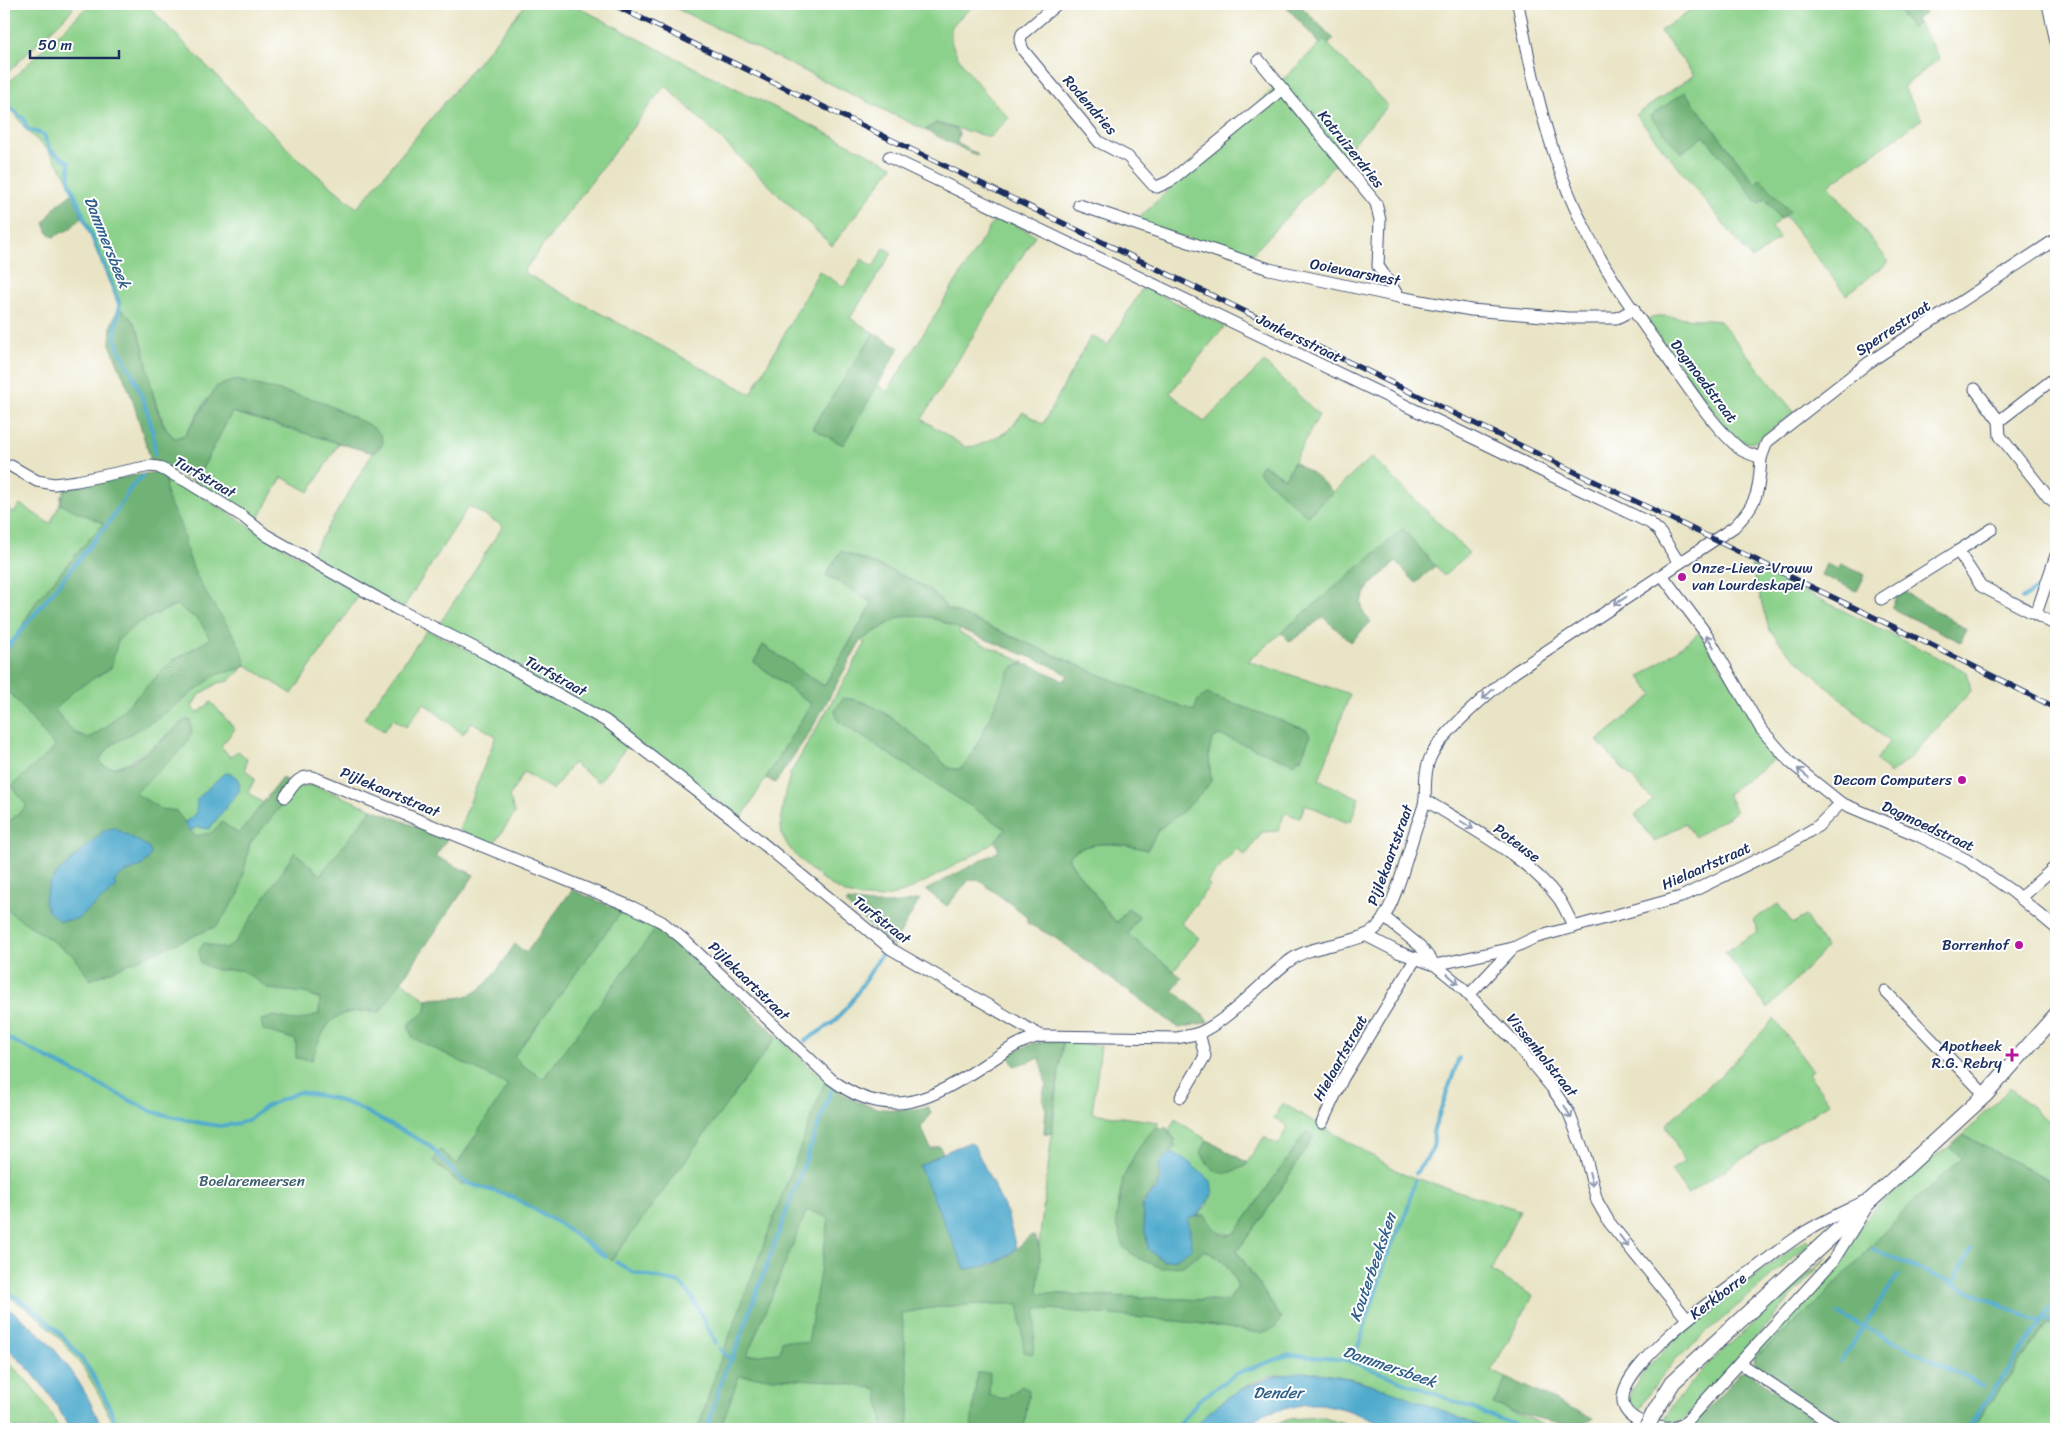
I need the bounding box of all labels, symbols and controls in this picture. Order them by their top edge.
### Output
scale bar [30,28,119,60]
text: 50 m [38,32,73,58]
street label: Rodendries [1056,69,1124,141]
street label: Katruizerdries [1311,104,1391,194]
water label: Dammersbeek [76,192,140,294]
street label: Ooievaarsnest [1308,251,1403,294]
street label: Sperrestraat [1850,293,1936,363]
street label: Jonkersstraat [1251,306,1347,370]
street label: Dagmoedstraat [1664,333,1745,429]
street label: Turfstraat [169,449,242,506]
place label: Onze-Lieve-Vrouw van Lourdeskapel [1692,555,1813,598]
marker: Onze-Lieve-Vrouw van Lourdeskapel [1676,571,1688,583]
one-way arrow [1614,596,1628,606]
one-way arrow [1705,634,1715,648]
street label: Turfstraat [520,648,593,704]
one-way arrow [1481,689,1494,700]
street label: Pijlekaartstraat [336,759,445,825]
one-way arrow [1797,767,1810,778]
place label: Decom Computers [1833,767,1952,793]
marker: Decom Computers [1956,774,1968,786]
street label: Dagmoedstraat [1877,793,1979,859]
street label: Pijlekaartstraat [1360,800,1421,909]
street label: Poteuse [1488,816,1546,870]
one-way arrow [1459,821,1473,831]
street label: Hielaartstraat [1657,835,1755,897]
street label: Turfstraat [847,889,917,952]
place label: Borrenhof [1942,932,2010,958]
street label: Pijlekaartstraat [702,935,797,1028]
marker: Borrenhof [2013,939,2025,951]
one-way arrow [1446,973,1459,985]
street label: Vissenholstraat [1500,1007,1585,1104]
street label: Hielaartstraat [1306,1010,1375,1106]
place label: Apotheek R.G. Rebry [1932,1033,2003,1076]
marker: Apotheek R.G. Rebry [2006,1049,2018,1061]
one-way arrow [1563,1104,1573,1119]
park label: Boelaremeersen [199,1168,305,1194]
one-way arrow [1587,1171,1596,1187]
water label: Kouterbeeksken [1340,1207,1405,1325]
one-way arrow [1618,1234,1629,1247]
street label: Kerkborre [1684,1266,1752,1326]
water label: Dammersbeek [1339,1337,1442,1397]
water label: Dender [1253,1378,1305,1407]

